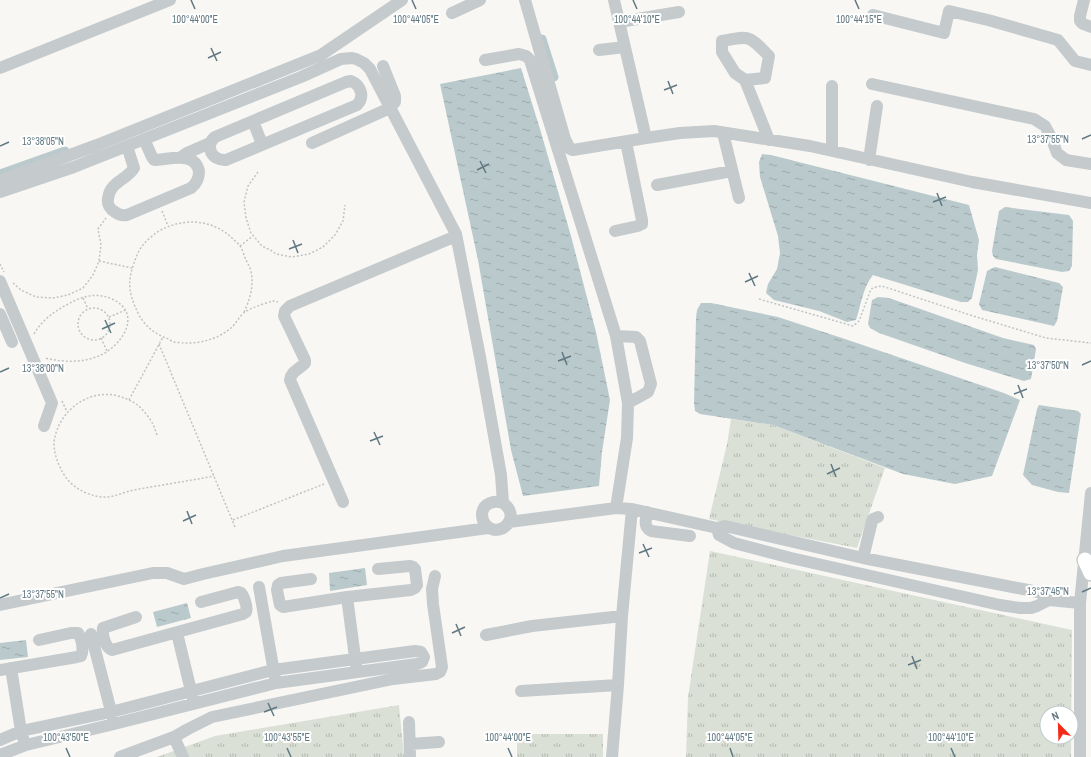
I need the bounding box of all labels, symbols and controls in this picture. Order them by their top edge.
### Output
text: 100°44'00"E [172,13,218,26]
text: 100°44'05"E [393,13,439,26]
text: 100°44'10"E [614,13,660,26]
text: 100°44'15"E [836,13,882,26]
text: 13°37'55"N [1027,133,1069,146]
text: 13°38'05"N [22,135,64,148]
text: 13°37'50"N [1027,359,1069,372]
text: 13°38'00"N [22,362,64,375]
text: 13°37'45"N [1027,585,1069,598]
text: 13°37'55"N [22,588,64,601]
north arrow [1039,705,1079,745]
text: N [1049,708,1061,724]
text: 100°43'50"E [43,731,89,744]
text: 100°43'55"E [264,731,310,744]
text: 100°44'00"E [485,731,531,744]
text: 100°44'05"E [707,731,753,744]
text: 100°44'10"E [928,731,974,744]

